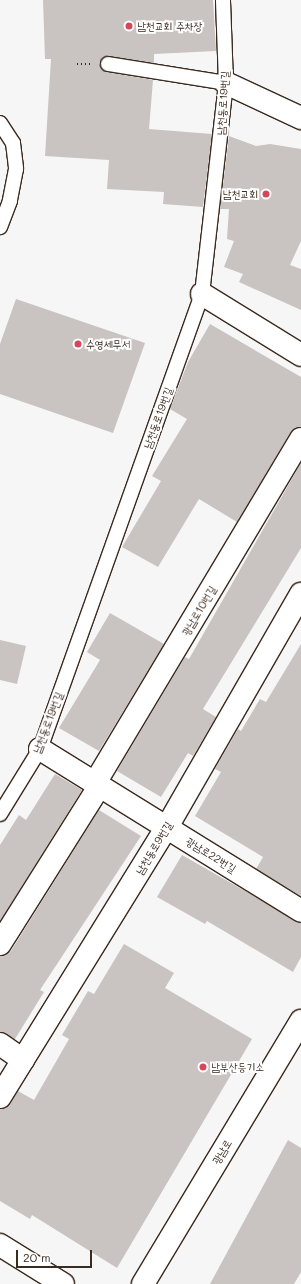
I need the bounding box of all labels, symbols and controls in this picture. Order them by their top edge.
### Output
place label: 남천교회 주차장 [137,19,202,33]
marker: 남천교회 주차장 [124,21,134,31]
street label: 남천동로19번길 [214,70,232,136]
place label: 남천교회 [223,187,258,201]
marker: 남천교회 [261,189,271,199]
place label: 수영세무서 [86,337,130,351]
marker: 수영세무서 [73,339,83,349]
street label: 남천동로19번길 [141,385,175,451]
street label: 광남로10번길 [179,584,219,638]
street label: 남천동로19번길 [30,691,66,755]
street label: 남천동로9번길 [133,819,175,877]
street label: 광남로22번길 [184,834,238,876]
place label: 남부산등기소 [211,1060,264,1074]
marker: 남부산등기소 [198,1062,208,1072]
street label: 광남로 [210,1137,234,1167]
scale bar [18,1242,94,1268]
text: 20 m [23,1249,51,1265]

